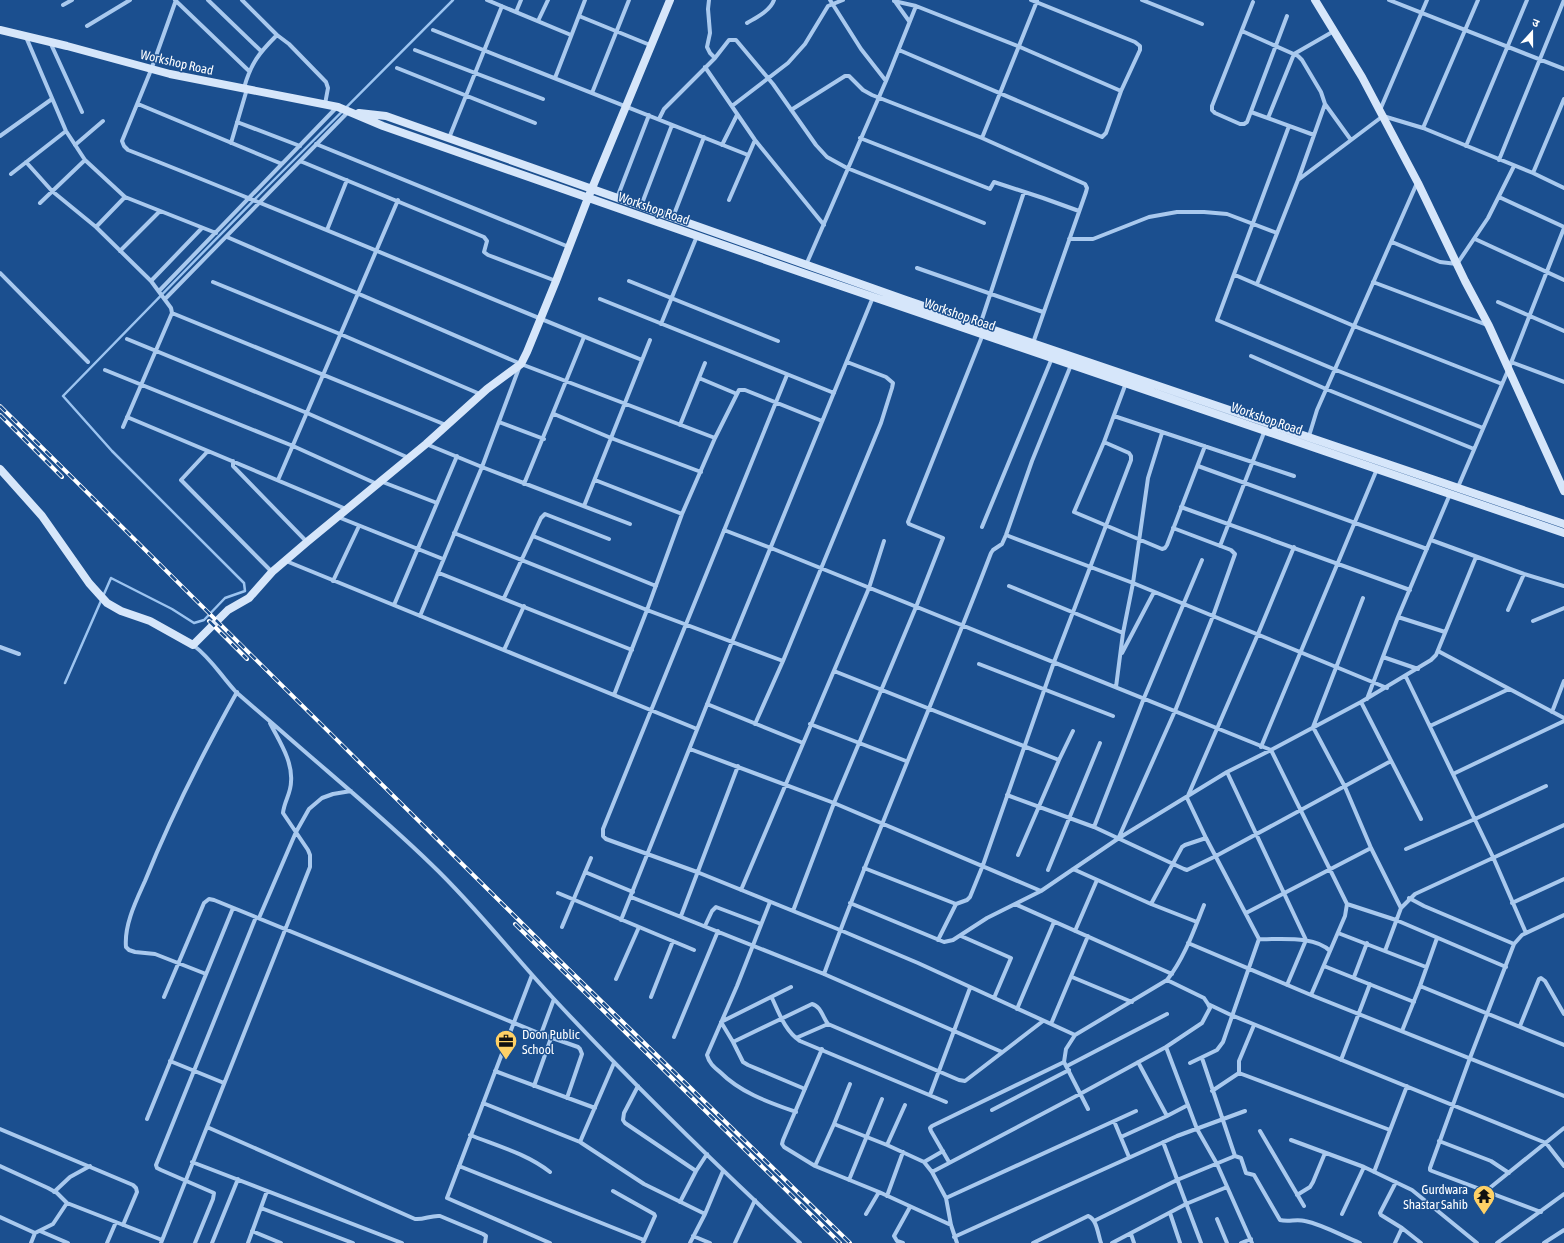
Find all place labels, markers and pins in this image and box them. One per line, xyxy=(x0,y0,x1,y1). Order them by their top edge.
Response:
place label: Doon Public School xyxy=(522,1027,580,1057)
office icon: Doon Public School xyxy=(493,1028,519,1061)
place label: Gurdwara Shastar Sahib xyxy=(1403,1182,1468,1212)
temple icon: Gurdwara Shastar Sahib xyxy=(1471,1183,1497,1216)

